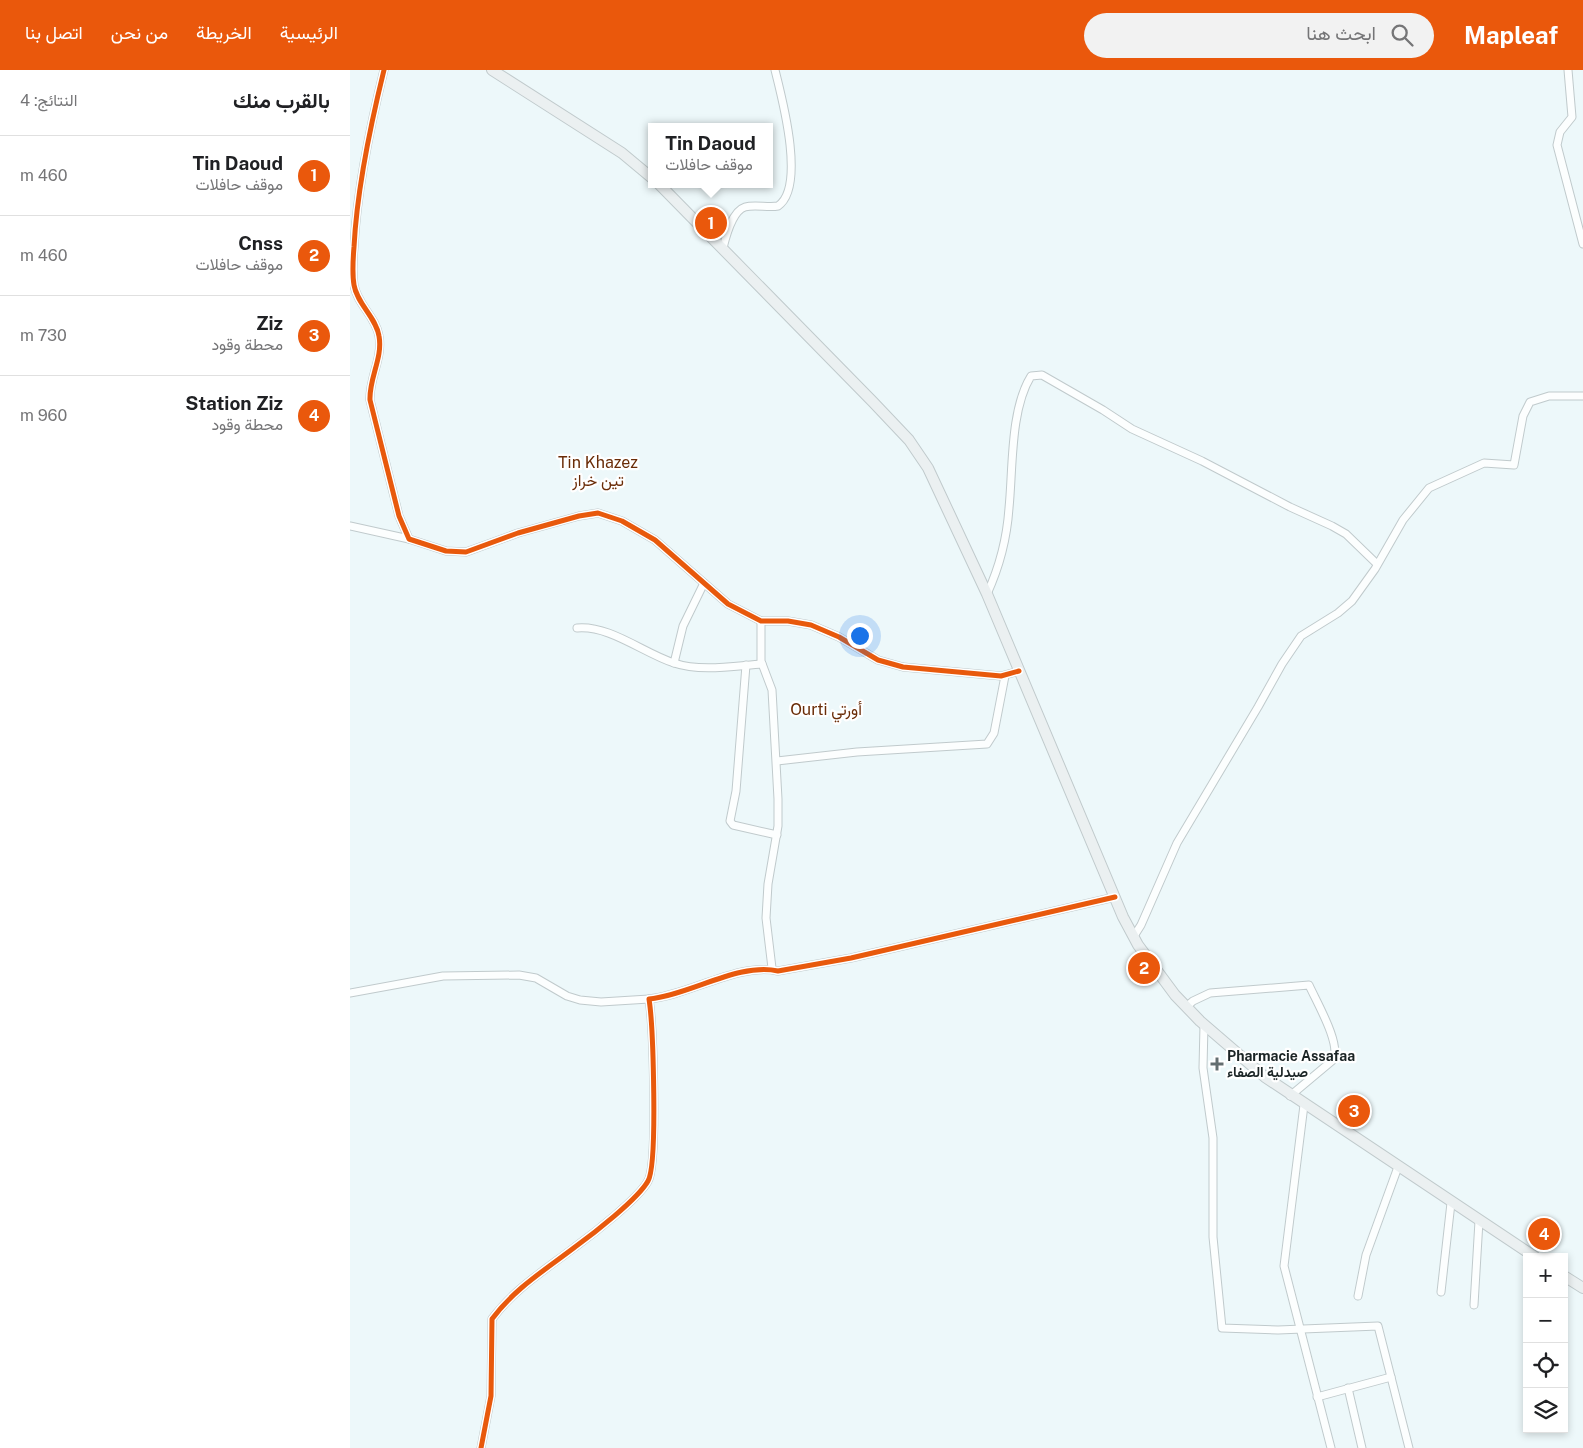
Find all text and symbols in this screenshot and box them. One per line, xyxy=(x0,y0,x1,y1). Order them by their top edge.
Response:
search box xyxy=(1084,13,1434,58)
icon: search xyxy=(1388,21,1416,49)
text: Mapleaf xyxy=(1464,21,1558,49)
text: اتصل بنا xyxy=(25,22,83,43)
text: من نحن xyxy=(111,22,168,43)
text: الخريطة xyxy=(196,22,252,43)
text: الرئيسية xyxy=(280,22,338,43)
text: ابحث هنا xyxy=(1306,22,1376,44)
text: بالقرب منك xyxy=(233,88,330,113)
text: النتائج: 4 xyxy=(20,91,77,110)
popup xyxy=(648,123,773,188)
text: Tin Daoud xyxy=(665,132,756,154)
text: Tin Daoud xyxy=(192,152,283,174)
text: موقف حافلات xyxy=(665,155,753,174)
text: 460 m xyxy=(20,166,67,185)
text: 1 xyxy=(311,166,317,185)
text: موقف حافلات xyxy=(195,175,283,194)
pin: 1 xyxy=(695,204,727,242)
text: Cnss xyxy=(238,232,283,254)
text: 460 m xyxy=(20,246,67,265)
text: 2 xyxy=(309,246,319,265)
text: موقف حافلات xyxy=(195,255,283,274)
text: Ziz xyxy=(256,312,283,334)
text: 730 m xyxy=(20,326,67,345)
text: 3 xyxy=(309,326,319,345)
text: محطة وقود xyxy=(211,335,283,354)
text: Station Ziz xyxy=(185,392,283,414)
text: 960 m xyxy=(20,406,67,425)
text: 4 xyxy=(309,406,319,425)
text: محطة وقود xyxy=(211,415,283,434)
district label: Tin Khazez تين خراز xyxy=(558,453,638,491)
your location xyxy=(847,623,873,649)
district label: Ourti أورتي xyxy=(790,700,862,723)
pin: 2 xyxy=(1128,949,1160,987)
place label: Pharmacie Assafaa صيدلية الصفاء xyxy=(1227,1048,1355,1081)
marker: Pharmacie Assafaa صيدلية الصفاء xyxy=(1211,1058,1223,1070)
pin: 3 xyxy=(1338,1092,1370,1130)
pin: 4 xyxy=(1528,1215,1560,1253)
map controls xyxy=(1523,1253,1568,1433)
button: + xyxy=(1523,1253,1568,1298)
button: − xyxy=(1523,1298,1568,1343)
button: locate xyxy=(1523,1343,1568,1388)
button: layers xyxy=(1523,1388,1568,1433)

